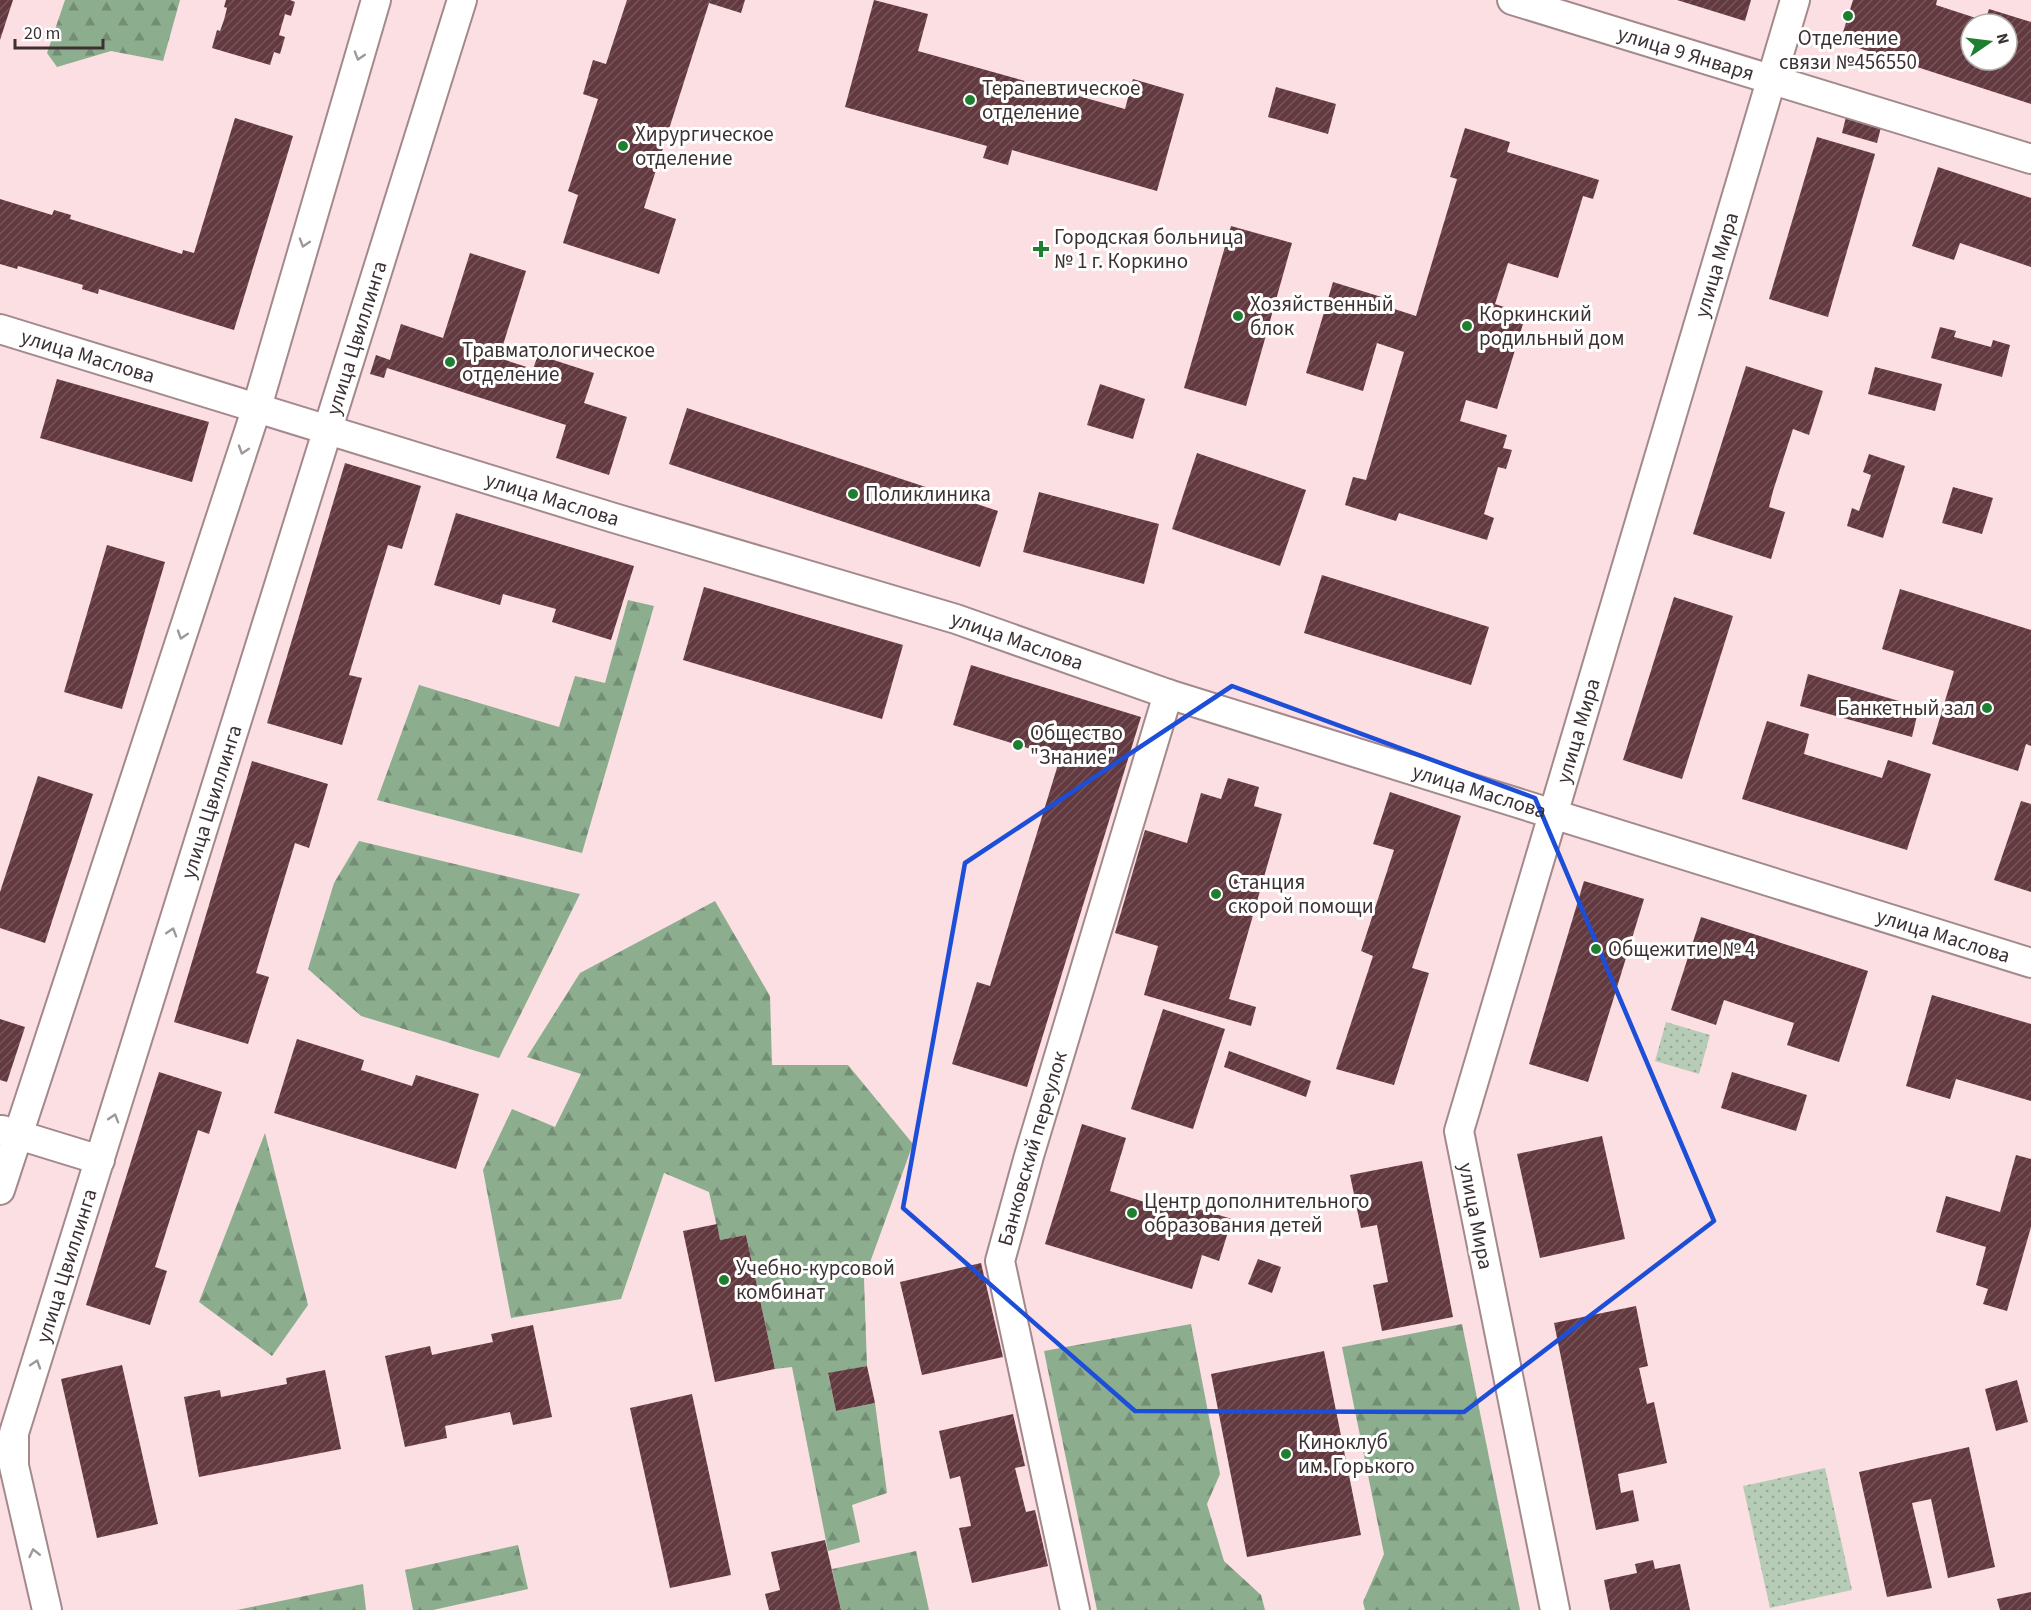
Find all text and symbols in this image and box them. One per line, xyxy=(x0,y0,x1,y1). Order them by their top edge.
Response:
marker: Отделение связи №456550 xyxy=(1841,9,1855,23)
scale bar xyxy=(15,12,104,50)
north arrow xyxy=(1959,12,2019,72)
street label: улица 9 Января xyxy=(1614,18,1758,88)
text: 20 m xyxy=(24,21,60,46)
place label: Отделение связи №456550 xyxy=(1779,23,1917,77)
text: N xyxy=(1991,31,2015,46)
one-way arrow xyxy=(354,50,366,61)
place label: Терапевтическое отделение xyxy=(982,73,1141,127)
marker: Терапевтическое отделение xyxy=(963,93,977,107)
place label: Хирургическое отделение xyxy=(635,119,774,173)
marker: Хирургическое отделение xyxy=(616,139,630,153)
street label: улица Мира xyxy=(1686,209,1746,321)
place label: Городская больница № 1 г. Коркино xyxy=(1054,222,1244,276)
one-way arrow xyxy=(299,237,311,248)
marker: Городская больница № 1 г. Коркино xyxy=(1032,240,1050,258)
street label: улица Цвиллинга xyxy=(318,257,395,419)
place label: Хозяйственный блок xyxy=(1250,289,1394,343)
place label: Коркинский родильный дом xyxy=(1479,299,1624,353)
marker: Хозяйственный блок xyxy=(1231,309,1245,323)
marker: Коркинский родильный дом xyxy=(1460,319,1474,333)
street label: улица Маслова xyxy=(17,321,159,391)
place label: Травматологическое отделение xyxy=(462,335,655,389)
marker: Травматологическое отделение xyxy=(443,355,457,369)
one-way arrow xyxy=(238,444,250,455)
street label: улица Маслова xyxy=(482,464,623,534)
place label: Поликлиника xyxy=(865,479,991,509)
marker: Поликлиника xyxy=(846,487,860,501)
street label: улица Маслова xyxy=(947,603,1088,678)
one-way arrow xyxy=(177,629,189,640)
street label: улица Мира xyxy=(1548,675,1608,787)
place label: Банкетный зал xyxy=(1837,693,1975,723)
marker: Банкетный зал xyxy=(1980,701,1994,715)
place label: Общество "Знание" xyxy=(1030,718,1123,772)
street label: улица Цвиллинга xyxy=(173,721,250,883)
marker: Общество "Знание" xyxy=(1011,738,1025,752)
street label: улица Маслова xyxy=(1409,756,1550,826)
place label: Станция скорой помощи xyxy=(1228,867,1374,921)
marker: Станция скорой помощи xyxy=(1209,887,1223,901)
street label: улица Маслова xyxy=(1873,901,2014,971)
one-way arrow xyxy=(165,927,177,938)
place label: Общежитие № 4 xyxy=(1608,934,1756,964)
marker: Общежитие № 4 xyxy=(1589,942,1603,956)
street label: Банковский переулок xyxy=(990,1047,1075,1249)
one-way arrow xyxy=(107,1113,119,1124)
street label: улица Мира xyxy=(1451,1160,1501,1272)
street label: улица Цвиллинга xyxy=(28,1185,104,1347)
place label: Центр дополнительного образования детей xyxy=(1144,1186,1369,1240)
marker: Центр дополнительного образования детей xyxy=(1125,1206,1139,1220)
place label: Учебно-курсовой комбинат xyxy=(736,1253,895,1307)
marker: Учебно-курсовой комбинат xyxy=(717,1273,731,1287)
one-way arrow xyxy=(29,1359,41,1370)
place label: Киноклуб им. Горького xyxy=(1298,1427,1415,1481)
marker: Киноклуб им. Горького xyxy=(1279,1447,1293,1461)
one-way arrow xyxy=(29,1548,42,1558)

